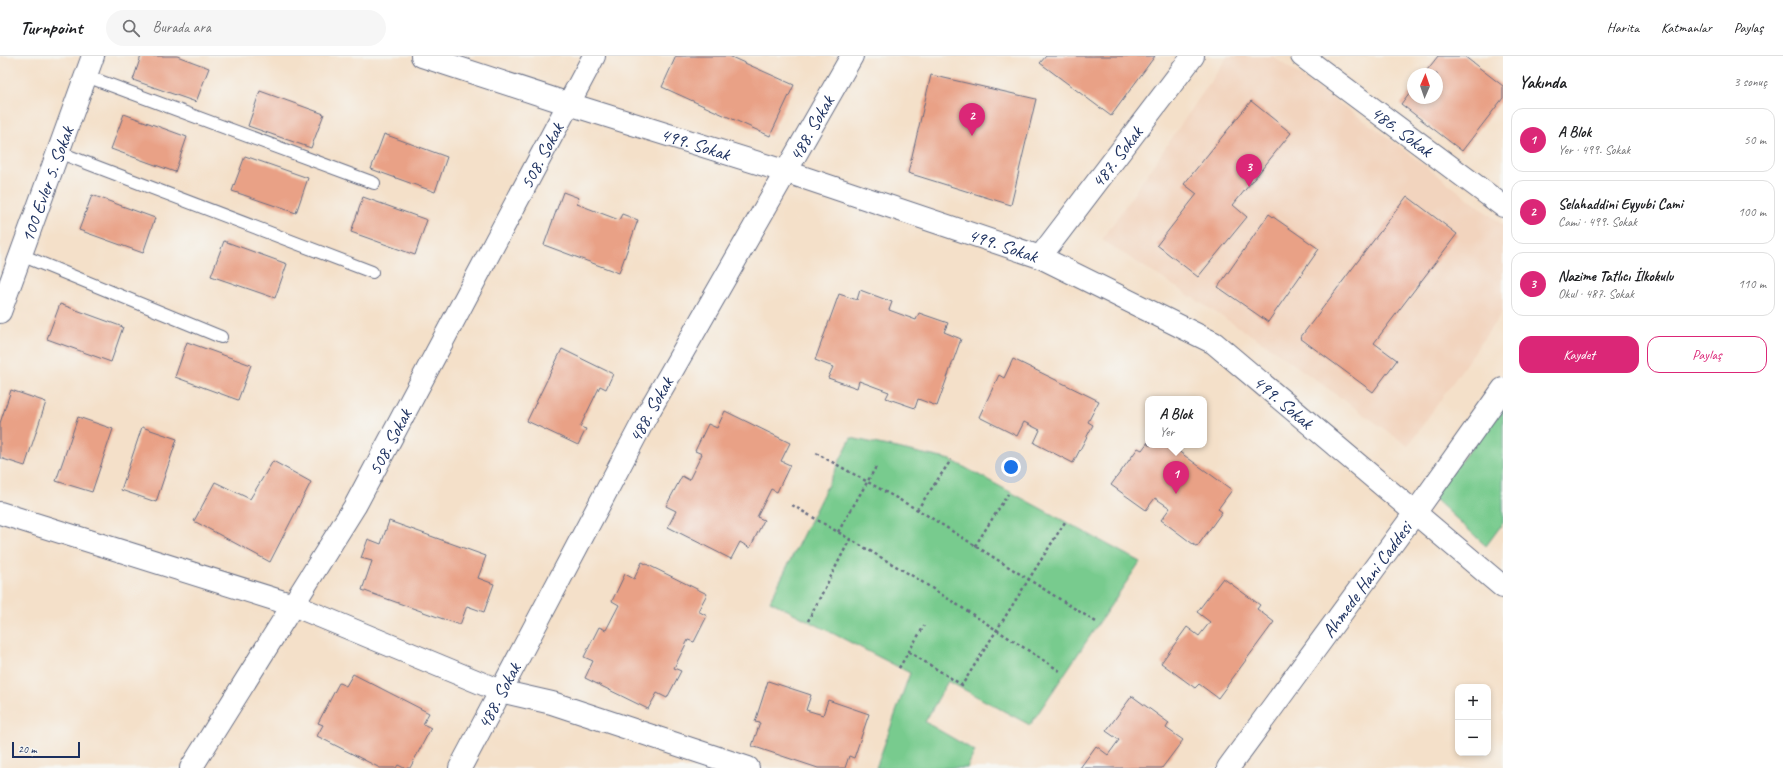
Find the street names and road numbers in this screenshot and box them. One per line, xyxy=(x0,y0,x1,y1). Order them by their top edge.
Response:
street label: 488. Sokak xyxy=(784,91,840,165)
street label: 486. Sokak xyxy=(1366,101,1438,163)
street label: 508. Sokak xyxy=(515,118,570,193)
street label: 487. Sokak xyxy=(1086,121,1149,193)
street label: 100 Evler 5. Sokak xyxy=(15,122,80,246)
street label: 499. Sokak xyxy=(657,122,734,167)
street label: 499. Sokak xyxy=(965,223,1041,269)
street label: 499. Sokak xyxy=(1248,370,1319,435)
street label: 488. Sokak xyxy=(623,372,680,447)
street label: 508. Sokak xyxy=(363,404,418,479)
street label: Ahmede Hani Caddesi xyxy=(1317,515,1419,642)
street label: 488. Sokak xyxy=(472,658,527,733)

